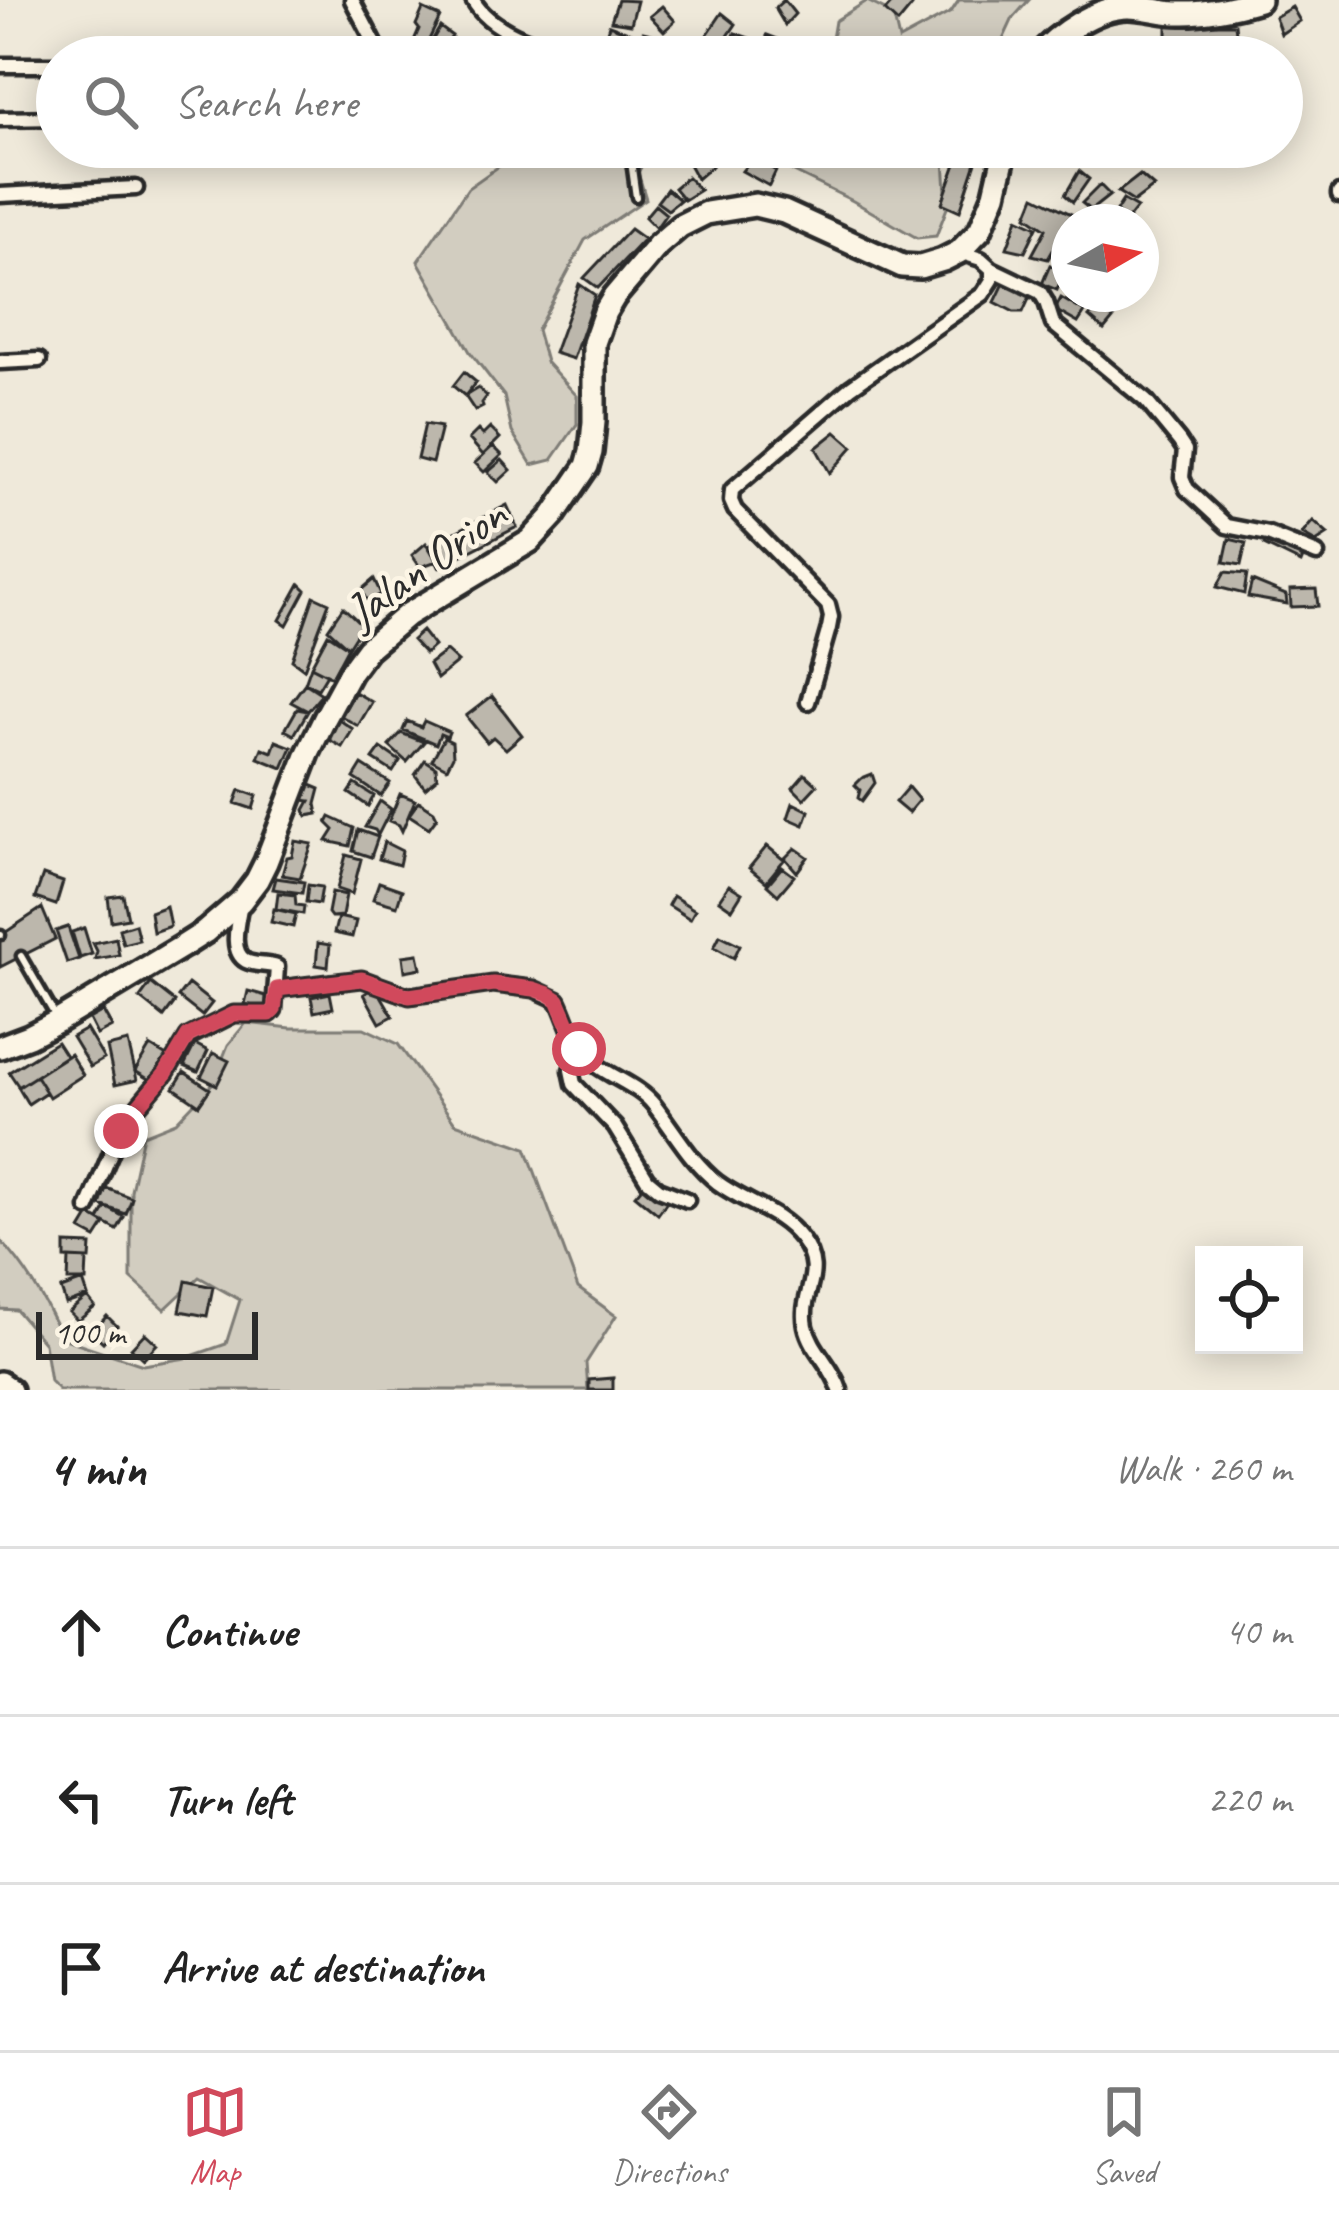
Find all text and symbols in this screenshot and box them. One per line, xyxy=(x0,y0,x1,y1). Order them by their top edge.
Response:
search box xyxy=(36,36,1303,168)
icon: search xyxy=(78,69,144,135)
text: Search here xyxy=(174,74,357,131)
north arrow xyxy=(1051,204,1159,312)
street label: Jalan Orion xyxy=(332,484,519,642)
route start xyxy=(552,1022,606,1076)
route end xyxy=(94,1104,148,1158)
map controls xyxy=(1195,1246,1303,1354)
button: locate xyxy=(1195,1246,1303,1354)
scale bar xyxy=(36,1306,258,1359)
text: 100 m xyxy=(54,1312,125,1354)
text: 4 min xyxy=(48,1436,146,1500)
text: Walk · 260 m xyxy=(1115,1444,1291,1493)
icon: ahead xyxy=(48,1599,114,1665)
text: Continue xyxy=(162,1603,296,1660)
text: 40 m xyxy=(1225,1607,1291,1656)
icon: left xyxy=(48,1767,114,1833)
text: Turn left xyxy=(162,1771,292,1828)
text: 220 m xyxy=(1207,1775,1291,1824)
icon: arrive xyxy=(48,1935,114,2001)
text: Arrive at destination xyxy=(162,1939,484,1996)
tab: Map xyxy=(182,2079,248,2193)
tab: Directions xyxy=(612,2079,727,2193)
tab: Saved xyxy=(1091,2079,1157,2193)

